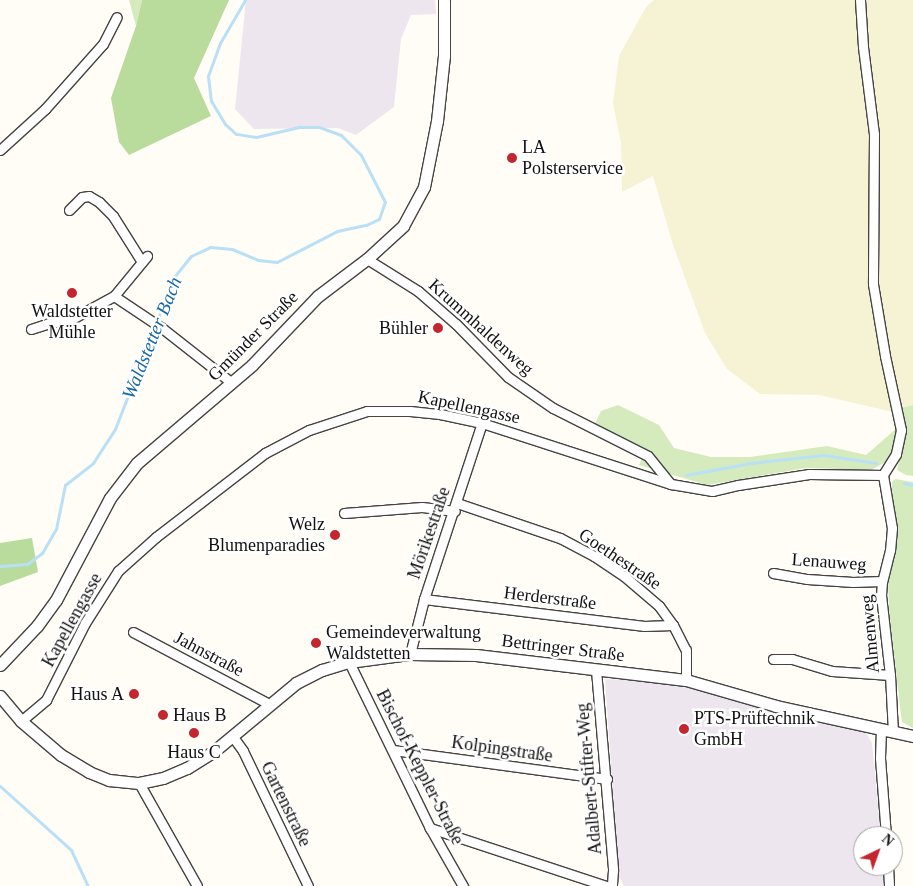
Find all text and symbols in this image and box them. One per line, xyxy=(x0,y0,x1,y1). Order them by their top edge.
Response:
place label: LA Polsterservice xyxy=(522,137,623,180)
marker: LA Polsterservice xyxy=(506,152,518,164)
water label: Waldstetter Bach xyxy=(117,274,187,402)
street label: Krummhaldenweg xyxy=(424,274,538,380)
street label: Gmünder Straße xyxy=(203,286,303,386)
marker: Waldstetter Mühle xyxy=(66,287,78,299)
place label: Waldstetter Mühle xyxy=(31,301,113,344)
place label: Bühler xyxy=(379,317,428,339)
marker: Bühler xyxy=(432,322,444,334)
street label: Kapellengasse xyxy=(416,386,522,428)
street label: Mörikestraße xyxy=(403,484,455,582)
place label: Welz Blumenparadies xyxy=(208,514,325,556)
street label: Goethestraße xyxy=(575,523,665,595)
marker: Welz Blumenparadies xyxy=(329,529,341,541)
street label: Lenauweg xyxy=(791,549,867,575)
street label: Kapellengasse xyxy=(37,569,107,671)
street label: Herderstraße xyxy=(503,582,597,614)
street label: Almenweg xyxy=(856,594,884,674)
place label: Gemeindeverwaltung Waldstetten xyxy=(326,622,481,664)
street label: Jahnstraße xyxy=(170,627,248,681)
street label: Bettringer Straße xyxy=(500,630,626,666)
marker: Gemeindeverwaltung Waldstetten xyxy=(310,637,322,649)
place label: Haus A xyxy=(70,683,124,705)
street label: Bischof-Keppler-Straße xyxy=(371,686,469,848)
marker: Haus A xyxy=(128,688,140,700)
street label: Adalbert-Stifter-Weg xyxy=(572,702,606,856)
place label: Haus B xyxy=(173,704,226,726)
place label: PTS-Prüftechnik GmbH xyxy=(694,708,815,751)
marker: Haus B xyxy=(157,709,169,721)
marker: PTS-Prüftechnik GmbH xyxy=(678,723,690,735)
marker: Haus C xyxy=(188,727,200,739)
street label: Kolpingstraße xyxy=(450,731,554,767)
place label: Haus C xyxy=(167,741,221,763)
street label: Gartenstraße xyxy=(256,758,316,850)
north arrow xyxy=(853,826,903,876)
text: N xyxy=(879,831,896,849)

